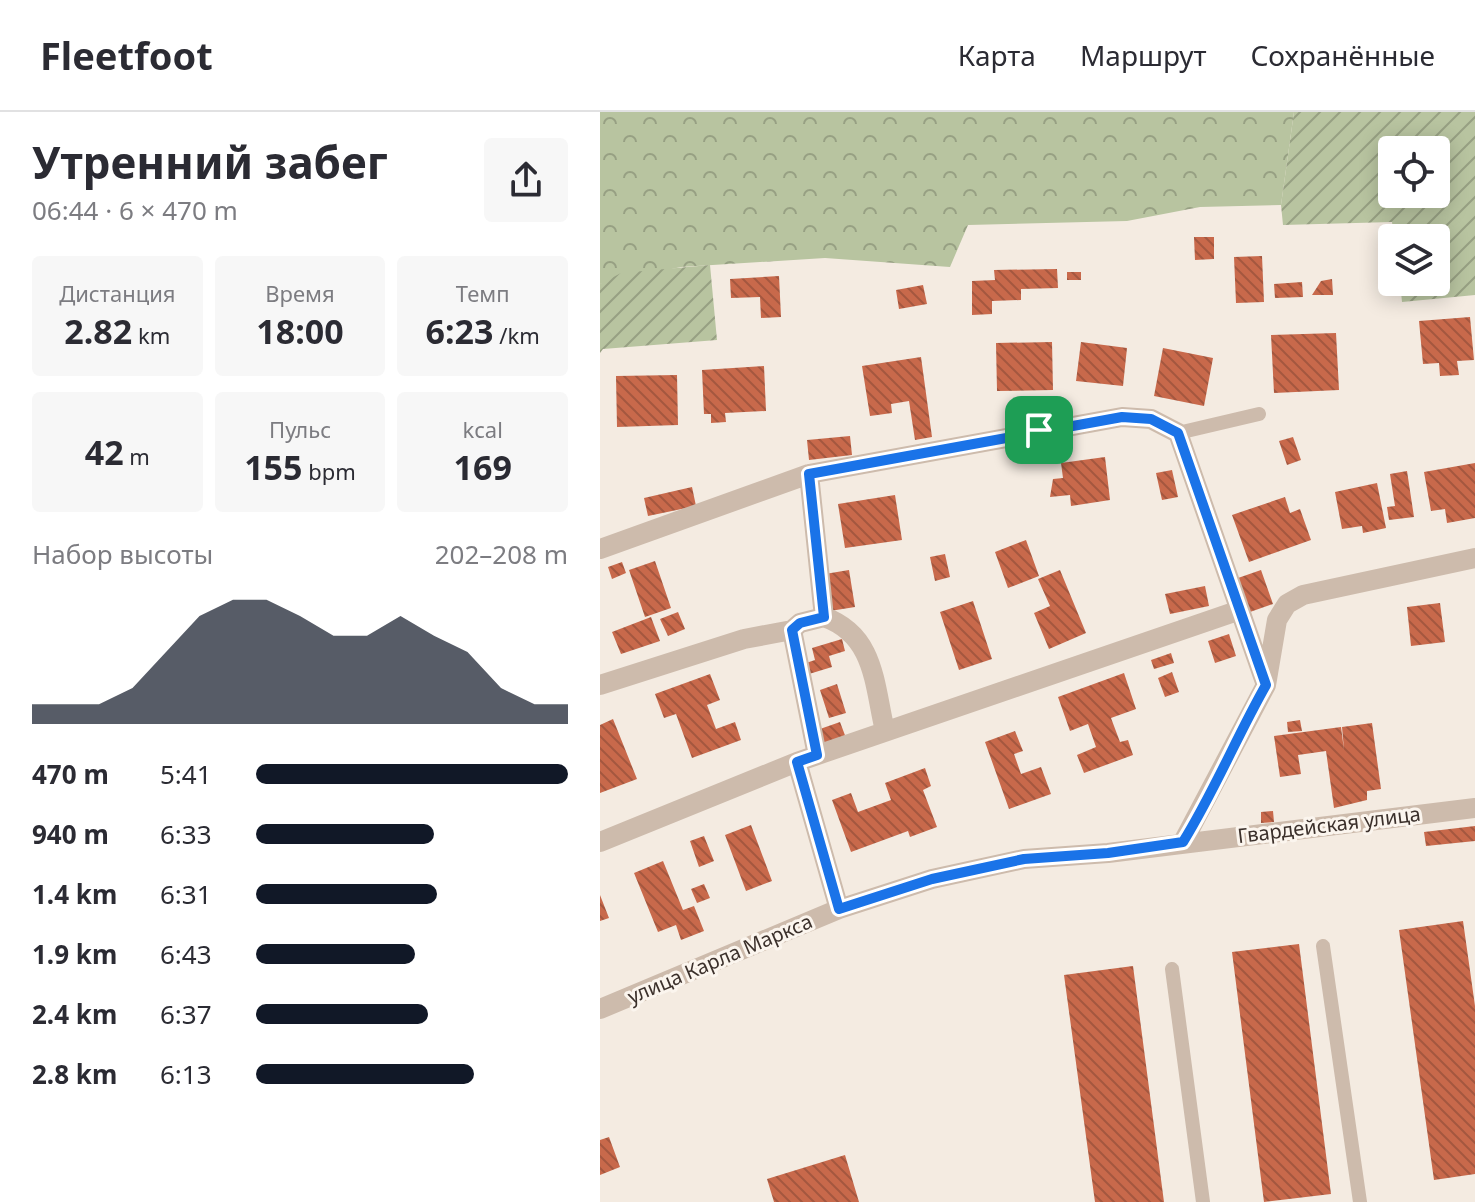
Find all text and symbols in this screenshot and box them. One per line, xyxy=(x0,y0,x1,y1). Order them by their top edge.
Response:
text: Fleetfoot xyxy=(40,29,213,81)
text: Карта xyxy=(958,36,1036,74)
text: Маршрут xyxy=(1080,36,1206,74)
text: Сохранённые xyxy=(1250,36,1435,74)
text: Утренний забег xyxy=(32,132,388,192)
map controls xyxy=(1378,136,1450,296)
button: locate xyxy=(1378,136,1450,208)
button: share xyxy=(484,138,568,222)
text: 06:44 · 6 × 470 m xyxy=(32,192,238,228)
button: layers xyxy=(1378,224,1450,296)
text: Дистанция xyxy=(59,278,176,308)
text: Время xyxy=(265,278,335,308)
text: Темп xyxy=(456,278,510,308)
text: 2.82 xyxy=(64,308,132,354)
text: 18:00 xyxy=(256,308,344,354)
text: 6:23 xyxy=(426,308,494,354)
text: km xyxy=(132,320,170,350)
text: /km xyxy=(494,320,540,350)
pin xyxy=(1005,396,1073,464)
icon: arrive xyxy=(1017,408,1061,452)
text: Пульс xyxy=(269,414,331,444)
text: kcal xyxy=(463,414,503,444)
text: 42 xyxy=(85,429,124,475)
text: m xyxy=(124,441,150,471)
text: 155 xyxy=(244,444,302,490)
text: 169 xyxy=(453,444,512,490)
text: bpm xyxy=(302,456,356,486)
text: Набор высоты xyxy=(32,536,213,572)
text: 202–208 m xyxy=(435,536,568,572)
text: 470 m xyxy=(32,756,109,792)
text: 5:41 xyxy=(160,756,212,792)
street label: Гвардейская улица xyxy=(1236,800,1422,849)
text: 940 m xyxy=(32,816,109,852)
text: 6:33 xyxy=(160,816,212,852)
text: 1.4 km xyxy=(32,876,117,912)
text: 6:31 xyxy=(160,876,212,912)
street label: улица Карла Маркса xyxy=(623,907,816,1010)
text: 1.9 km xyxy=(32,936,117,972)
text: 6:43 xyxy=(160,936,212,972)
text: 2.4 km xyxy=(32,996,117,1032)
text: 6:37 xyxy=(160,996,212,1032)
text: 2.8 km xyxy=(32,1056,117,1092)
text: 6:13 xyxy=(160,1056,212,1092)

